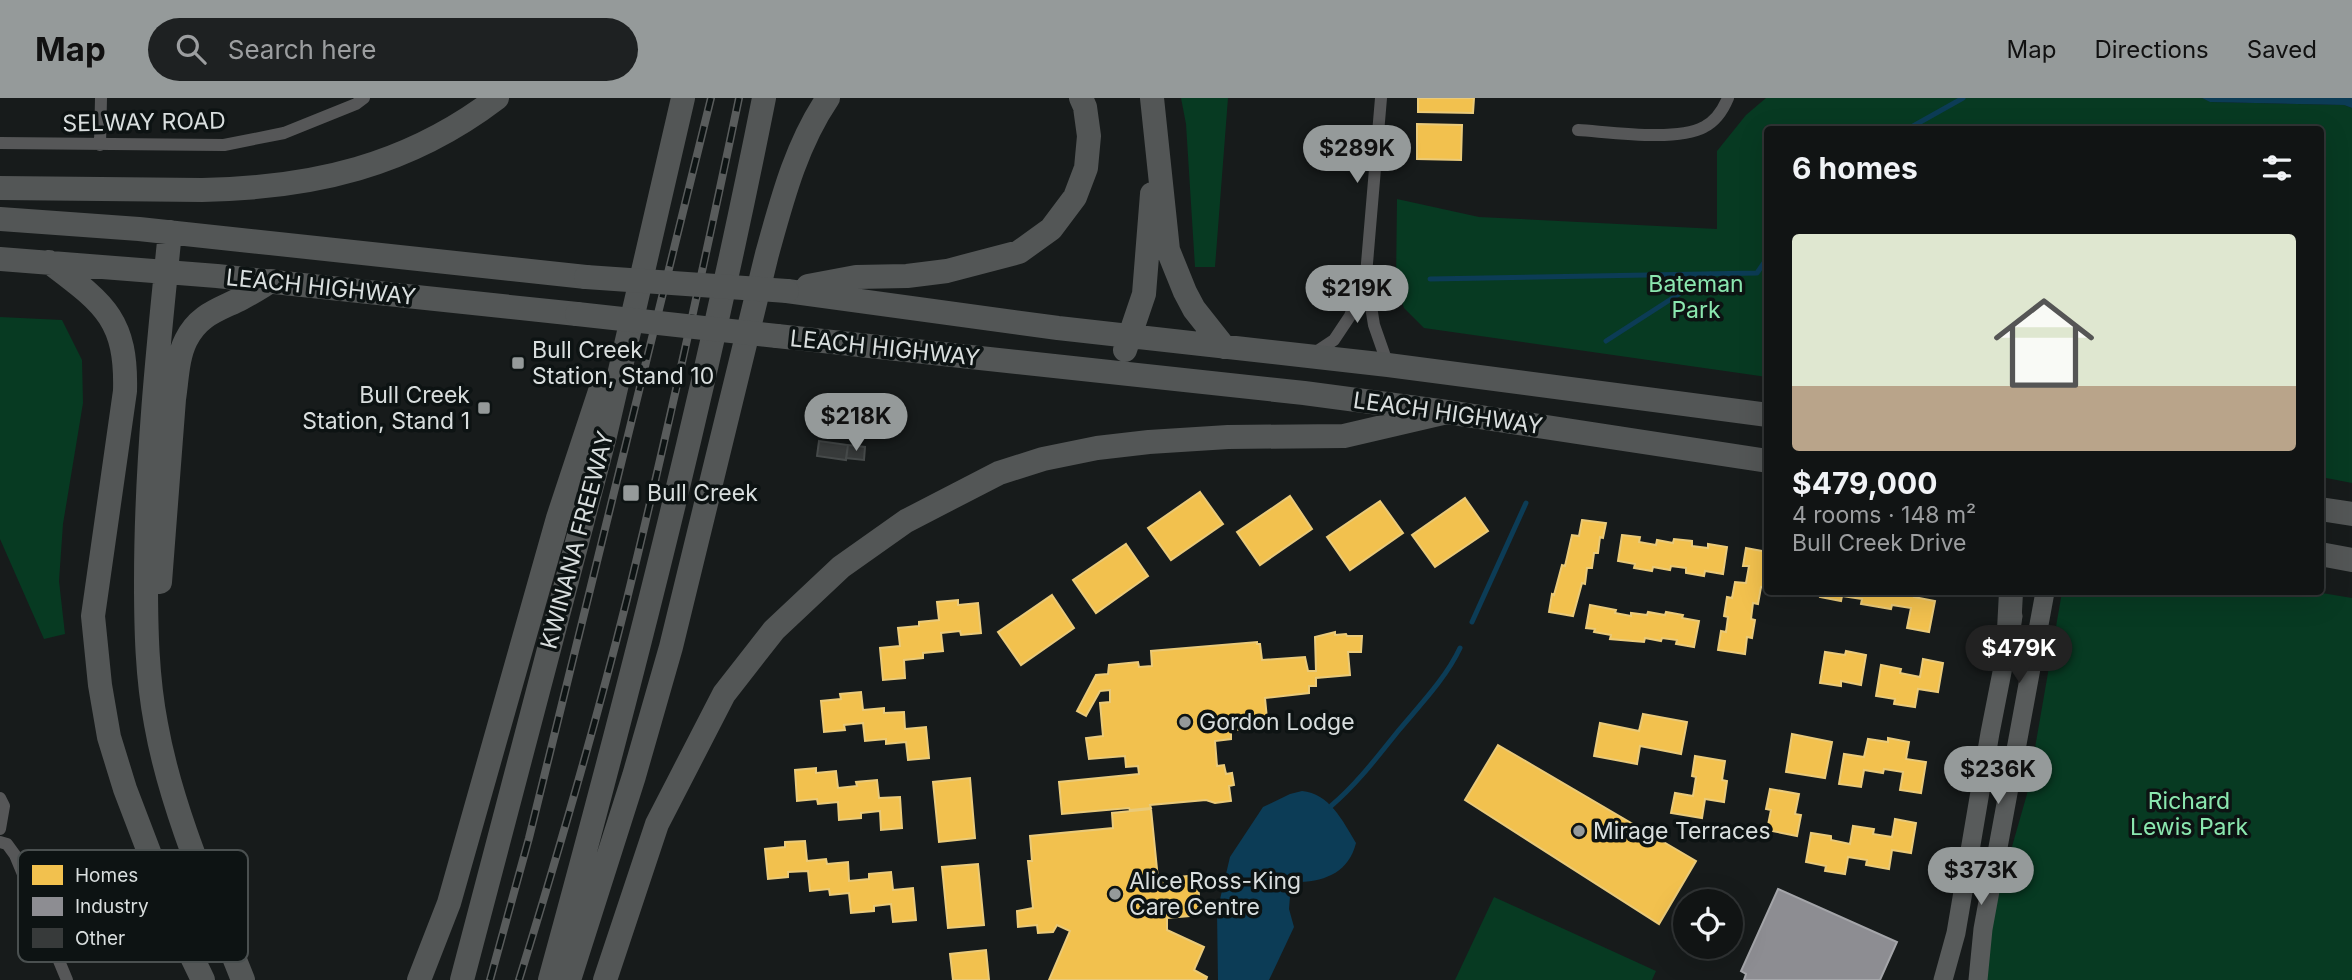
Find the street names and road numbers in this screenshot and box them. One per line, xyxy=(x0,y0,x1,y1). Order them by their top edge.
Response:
street label: SELWAY ROAD xyxy=(62,107,226,137)
street label: LEACH HIGHWAY xyxy=(225,263,418,311)
street label: LEACH HIGHWAY xyxy=(789,324,982,372)
street label: LEACH HIGHWAY xyxy=(1352,386,1545,440)
street label: KWINANA FREEWAY xyxy=(534,428,620,652)

